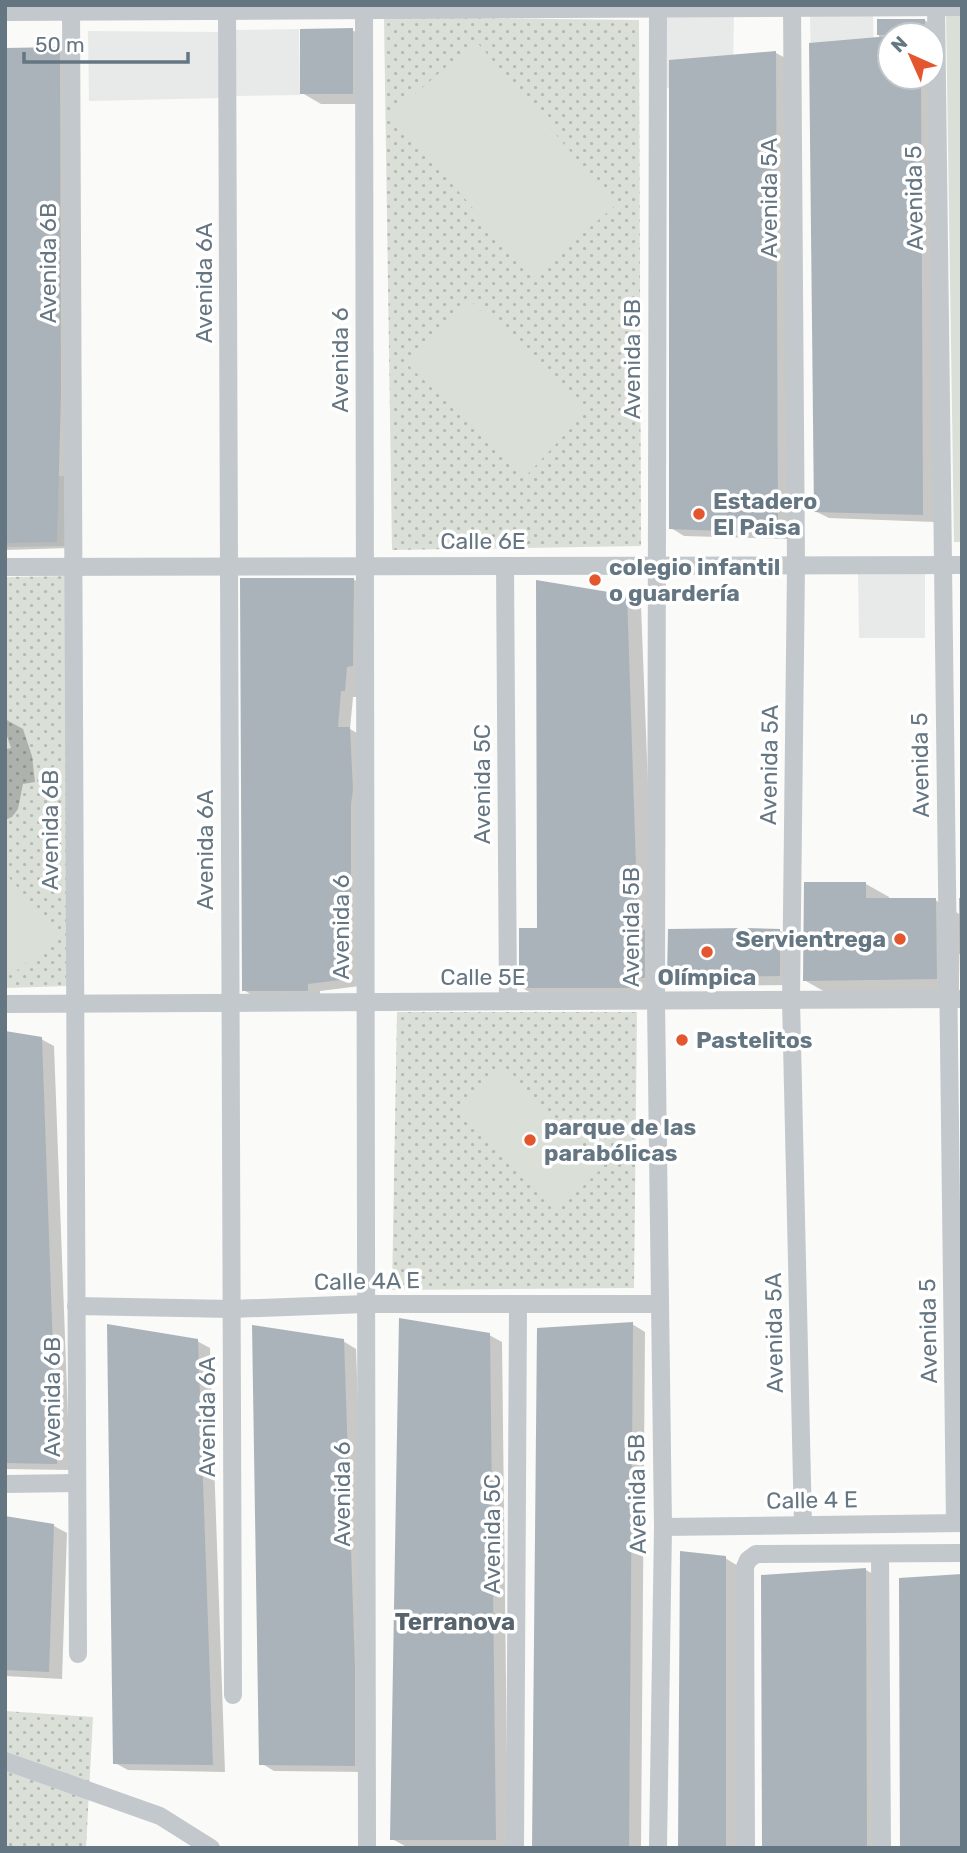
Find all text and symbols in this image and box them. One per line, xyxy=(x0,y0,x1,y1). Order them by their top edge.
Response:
scale bar xyxy=(24,21,189,65)
north arrow xyxy=(876,21,946,91)
text: N xyxy=(886,31,912,57)
text: 50 m xyxy=(35,32,85,57)
street label: Avenida 5A xyxy=(755,138,783,258)
street label: Avenida 5 xyxy=(899,145,929,251)
street label: Avenida 6B xyxy=(34,203,62,323)
street label: Avenida 6A xyxy=(190,223,218,343)
street label: Avenida 5B xyxy=(618,299,646,419)
street label: Avenida 6 xyxy=(326,307,354,413)
place label: Estadero El Paisa xyxy=(713,487,817,541)
marker: Estadero El Paisa xyxy=(691,506,707,522)
street label: Calle 6E xyxy=(440,527,526,555)
place label: colegio infantil o guardería xyxy=(609,553,780,607)
marker: colegio infantil o guardería xyxy=(587,572,603,588)
street label: Avenida 5A xyxy=(754,705,784,825)
street label: Avenida 5 xyxy=(905,712,935,818)
street label: Avenida 5C xyxy=(468,724,496,844)
street label: Avenida 6B xyxy=(36,770,64,890)
street label: Avenida 6A xyxy=(191,790,219,910)
street label: Avenida 5B xyxy=(617,867,645,987)
street label: Avenida 6 xyxy=(327,874,355,980)
place label: Servientrega xyxy=(735,925,886,953)
marker: Servientrega xyxy=(892,931,908,947)
marker: Olímpica xyxy=(699,944,715,960)
street label: Calle 5E xyxy=(440,963,526,991)
place label: Olímpica xyxy=(658,963,756,991)
place label: Pastelitos xyxy=(696,1026,813,1054)
marker: Pastelitos xyxy=(674,1032,690,1048)
place label: parque de las parabólicas xyxy=(544,1113,696,1167)
marker: parque de las parabólicas xyxy=(522,1132,538,1148)
street label: Calle 4A E xyxy=(314,1266,420,1296)
street label: Avenida 5A xyxy=(759,1273,789,1393)
street label: Avenida 5 xyxy=(913,1278,943,1384)
street label: Avenida 6B xyxy=(38,1337,66,1457)
street label: Avenida 6A xyxy=(193,1357,221,1477)
street label: Avenida 5B xyxy=(622,1434,652,1554)
street label: Avenida 6 xyxy=(328,1441,356,1547)
street label: Avenida 5C xyxy=(478,1474,506,1594)
street label: Calle 4 E xyxy=(766,1485,858,1515)
district label: Terranova xyxy=(395,1608,515,1636)

